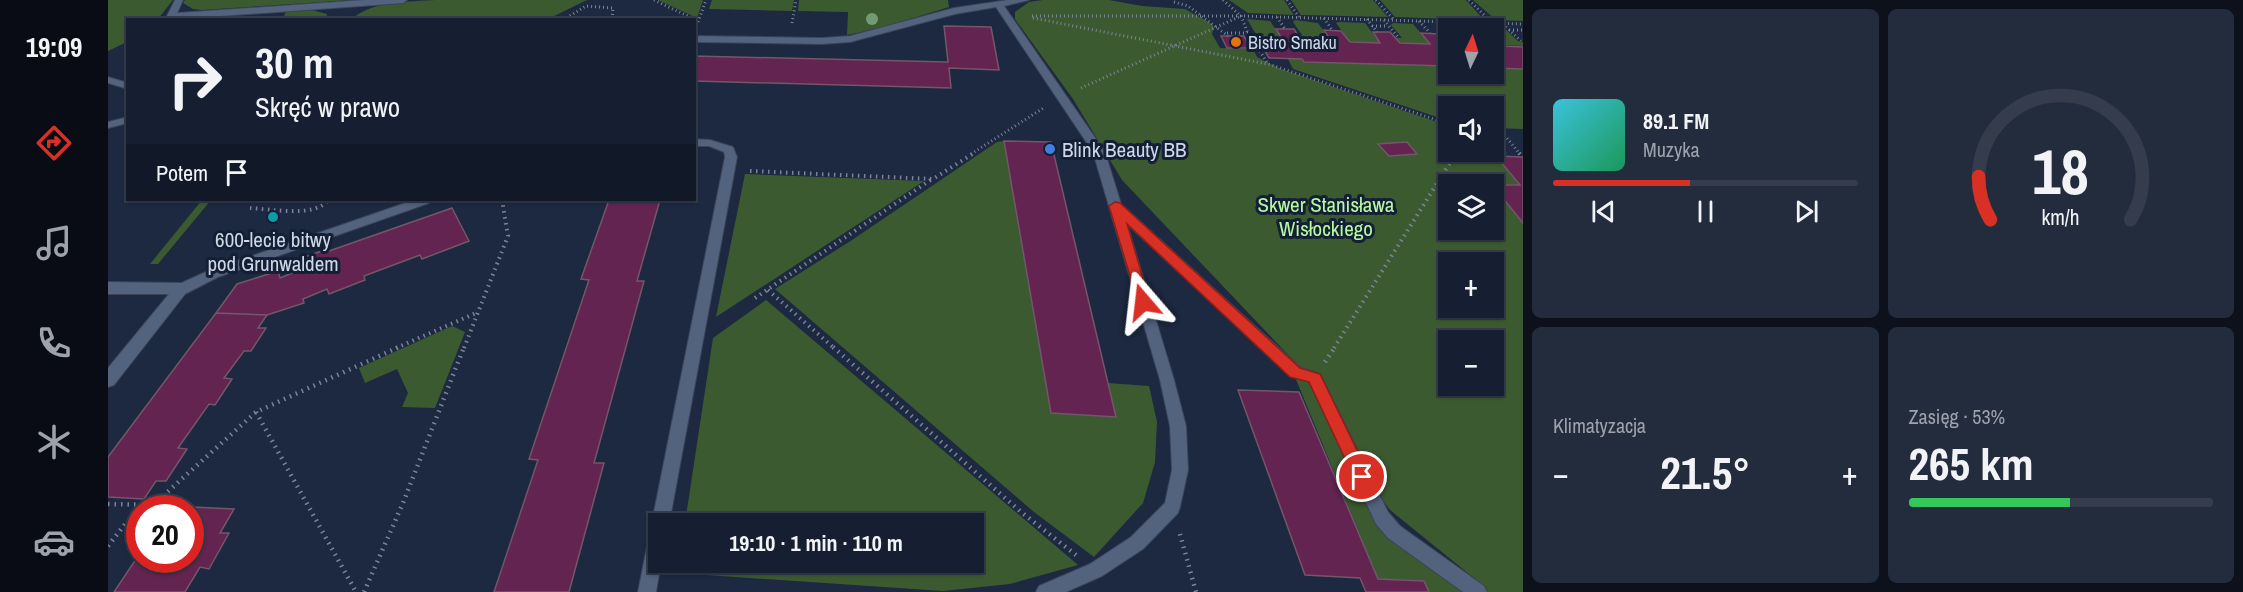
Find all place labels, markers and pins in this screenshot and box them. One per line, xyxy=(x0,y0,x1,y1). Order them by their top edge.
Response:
place label: Bistro Smaku xyxy=(1248,30,1337,55)
marker: Bistro Smaku xyxy=(1229,35,1243,49)
place label: Blink Beauty BB xyxy=(1062,135,1186,164)
marker: Blink Beauty BB xyxy=(1043,142,1057,156)
marker: 600-lecie bitwy pod Grunwaldem xyxy=(266,210,280,224)
place label: 600-lecie bitwy pod Grunwaldem xyxy=(207,225,339,278)
pin xyxy=(1336,451,1387,502)

